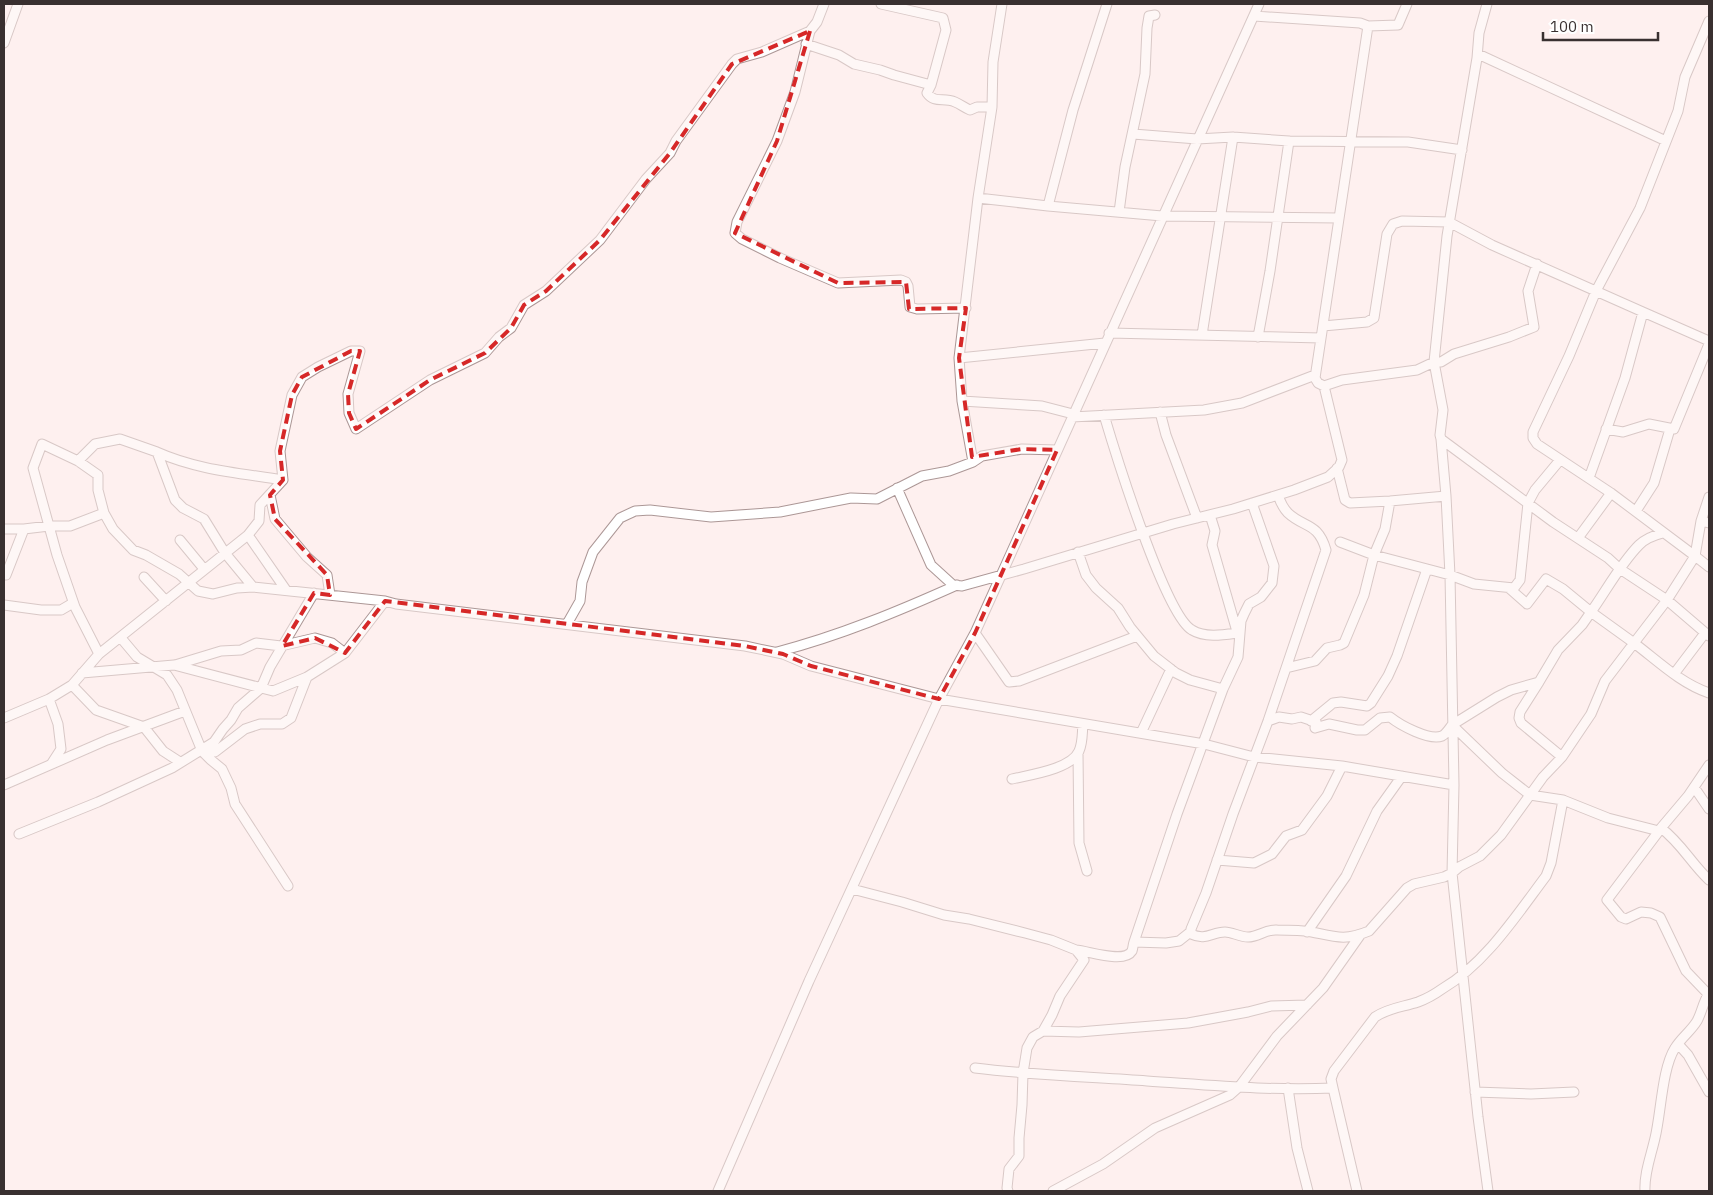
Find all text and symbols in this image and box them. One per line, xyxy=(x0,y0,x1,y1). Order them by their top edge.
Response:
scale bar xyxy=(1543,10,1658,42)
text: 100 m xyxy=(1550,17,1594,36)

